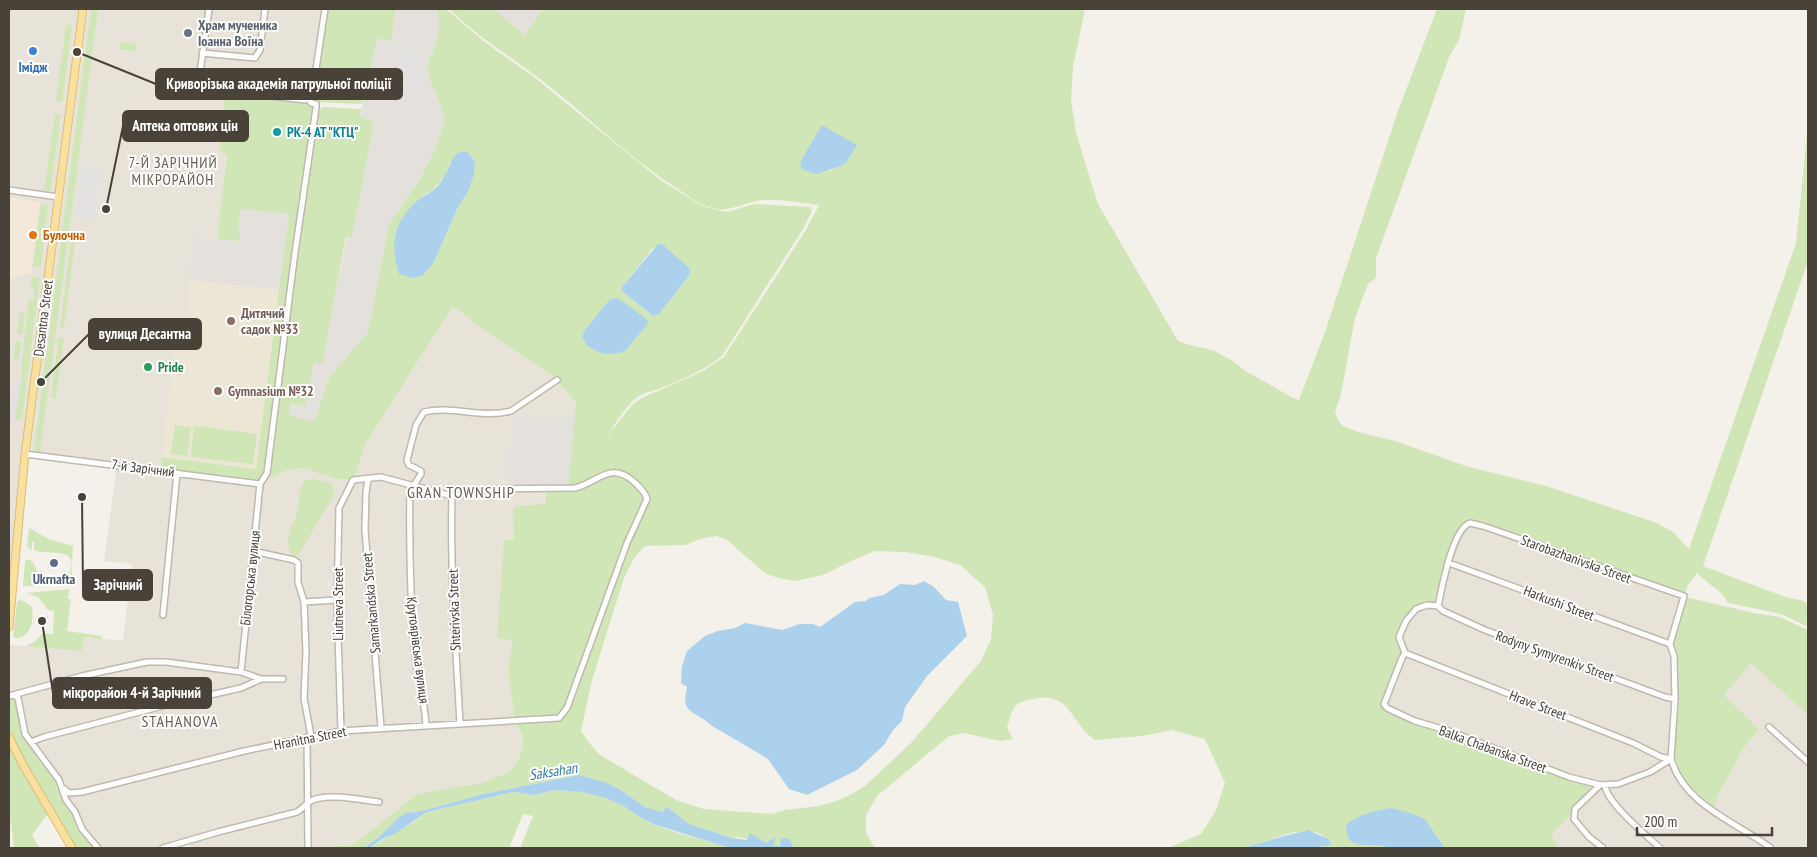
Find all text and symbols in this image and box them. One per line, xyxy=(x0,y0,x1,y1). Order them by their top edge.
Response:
place label: Храм мученика Іоанна Воїна xyxy=(198,16,278,50)
marker: Храм мученика Іоанна Воїна xyxy=(182,27,194,39)
marker: Імідж xyxy=(27,45,39,57)
place label: Імідж xyxy=(18,58,48,76)
callout: Криворізька академія патрульної поліції xyxy=(156,69,402,99)
text: Криворізька академія патрульної поліції xyxy=(166,74,392,93)
callout: Аптека оптових цін xyxy=(123,111,248,141)
text: Аптека оптових цін xyxy=(131,116,238,135)
place label: РК-4 АТ "КТЦ" xyxy=(287,123,359,141)
marker: РК-4 АТ "КТЦ" xyxy=(271,126,283,138)
district label: 7-Й ЗАРІЧНИЙ МІКРОРАЙОН xyxy=(128,153,218,189)
place label: Булочна xyxy=(43,226,85,244)
marker: Булочна xyxy=(27,229,39,241)
street label: Desantna Street xyxy=(29,278,57,357)
place label: Дитячий садок №33 xyxy=(241,304,299,338)
marker: Дитячий садок №33 xyxy=(225,315,237,327)
callout: вулиця Десантна xyxy=(89,319,201,349)
text: вулиця Десантна xyxy=(99,324,191,343)
place label: Pride xyxy=(158,358,184,376)
marker: Pride xyxy=(142,361,154,373)
place label: Gymnasium №32 xyxy=(228,382,314,400)
marker: Gymnasium №32 xyxy=(212,385,224,397)
street label: 7-й Зарічний xyxy=(110,455,176,481)
district label: GRAN TOWNSHIP xyxy=(407,482,515,502)
street label: Білогорська вулиця xyxy=(236,530,264,626)
street label: Starobazhanivska Street xyxy=(1518,531,1634,587)
street label: Samarkandska Street xyxy=(358,552,384,654)
marker: Ukrnafta xyxy=(48,557,60,569)
street label: Liutneva Street xyxy=(329,567,347,641)
street label: Shterivska Street xyxy=(444,569,464,651)
place label: Ukrnafta xyxy=(33,570,76,588)
callout: Зарічний xyxy=(83,570,152,600)
text: Зарічний xyxy=(93,575,143,594)
street label: Harkushi Street xyxy=(1521,581,1597,625)
street label: Крутоярівська вулиця xyxy=(403,596,433,704)
street label: Rodyny Symyrenkiv Street xyxy=(1493,626,1617,686)
callout: мікрорайон 4-й Зарічний xyxy=(53,678,211,708)
text: мікрорайон 4-й Зарічний xyxy=(63,683,201,702)
street label: Hrave Street xyxy=(1507,686,1569,724)
district label: STAHANOVA xyxy=(141,711,219,731)
street label: Balka Chabanska Street xyxy=(1437,721,1549,777)
street label: Hranitna Street xyxy=(272,722,348,754)
water label: Saksahan xyxy=(528,758,580,784)
scale bar xyxy=(1637,804,1772,836)
text: 200 m xyxy=(1644,812,1677,831)

